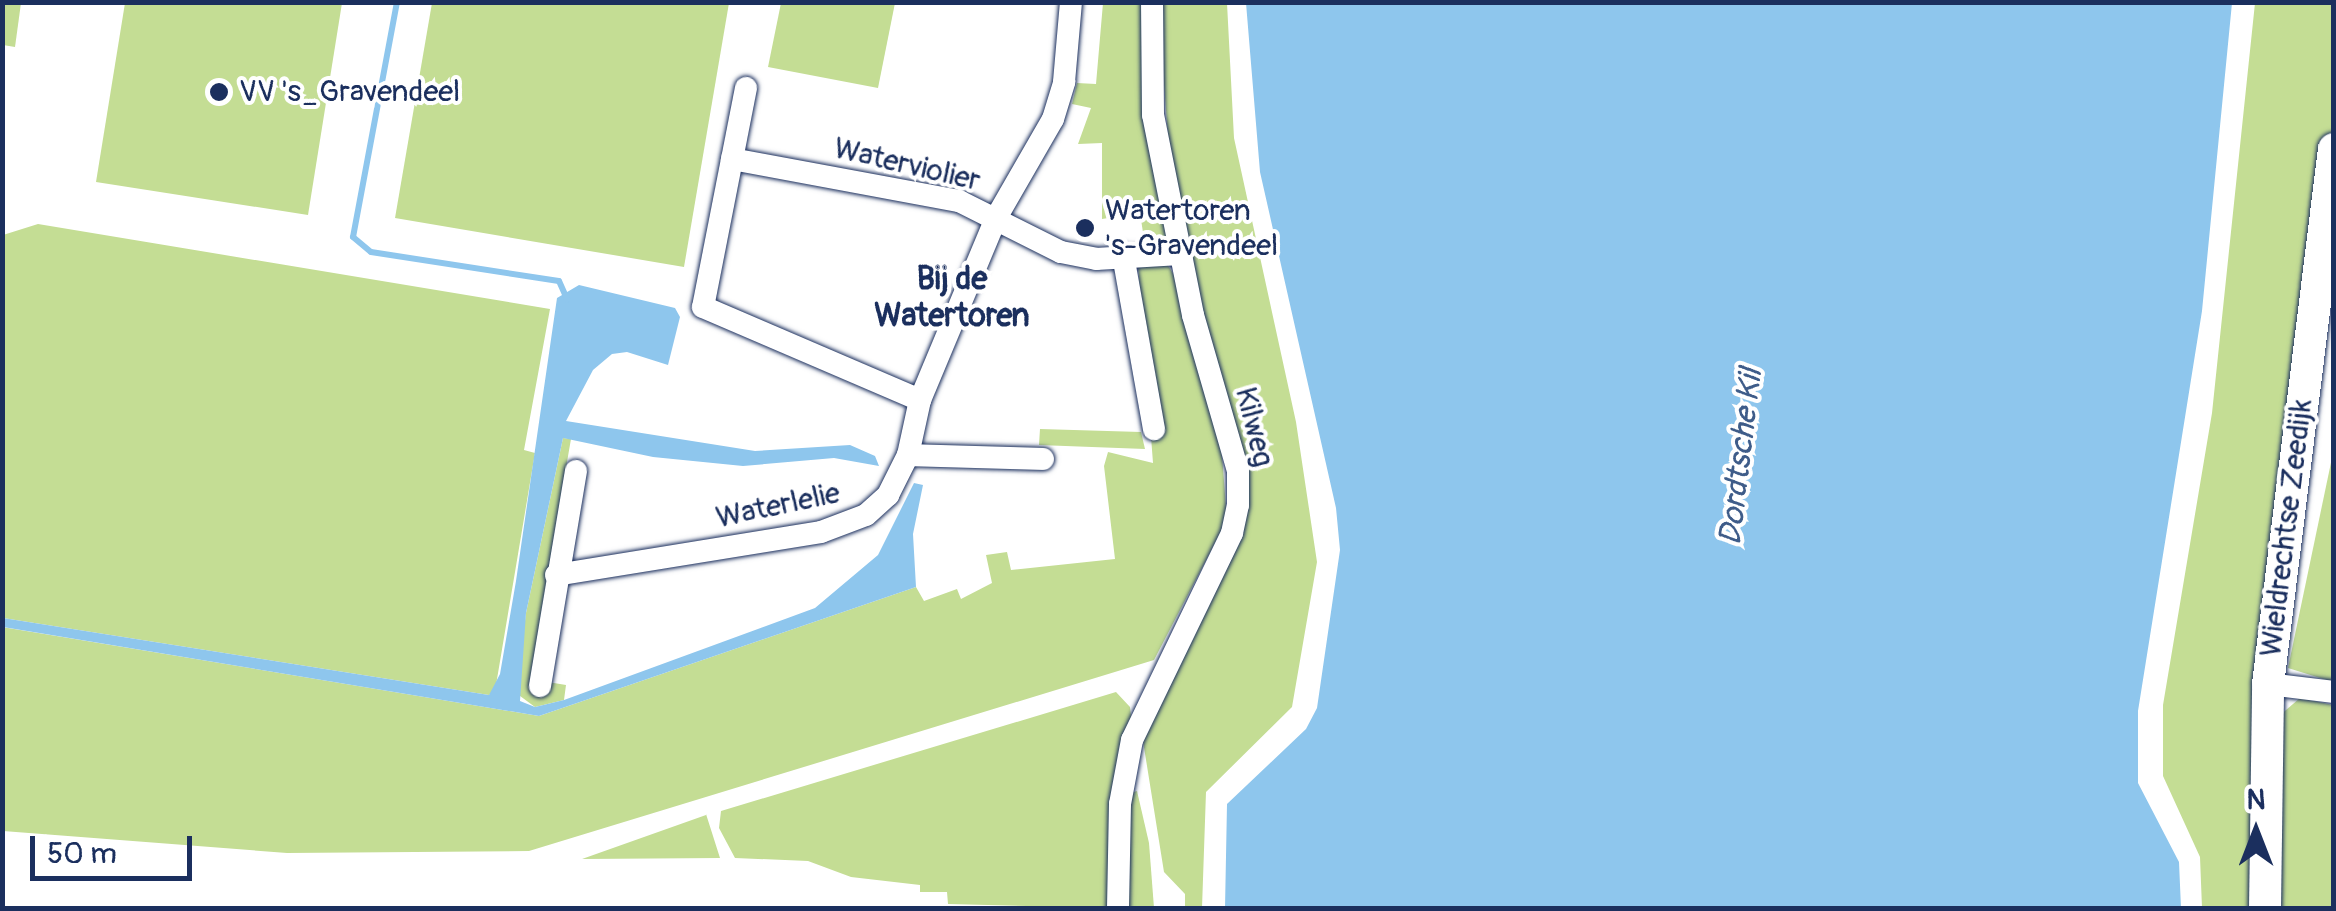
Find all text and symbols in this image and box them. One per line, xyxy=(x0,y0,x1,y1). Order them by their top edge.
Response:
place label: VV 's_Gravendeel xyxy=(239,74,460,110)
marker: VV 's_Gravendeel xyxy=(208,81,230,103)
street label: Waterviolier xyxy=(830,131,984,199)
place label: Watertoren 's-Gravendeel xyxy=(1105,193,1278,264)
marker: Watertoren 's-Gravendeel xyxy=(1074,217,1096,239)
district label: Bij de Watertoren xyxy=(874,261,1030,336)
water label: Dordtsche Kil xyxy=(1711,367,1771,547)
street label: Kilweg xyxy=(1227,383,1281,471)
street label: Wieldrechtse Zeedijk xyxy=(2253,397,2321,659)
street label: Waterlelie xyxy=(713,475,843,537)
north arrow xyxy=(2206,781,2306,881)
text: N xyxy=(2247,783,2265,818)
scale bar xyxy=(35,816,198,878)
text: 50 m xyxy=(47,835,117,872)

